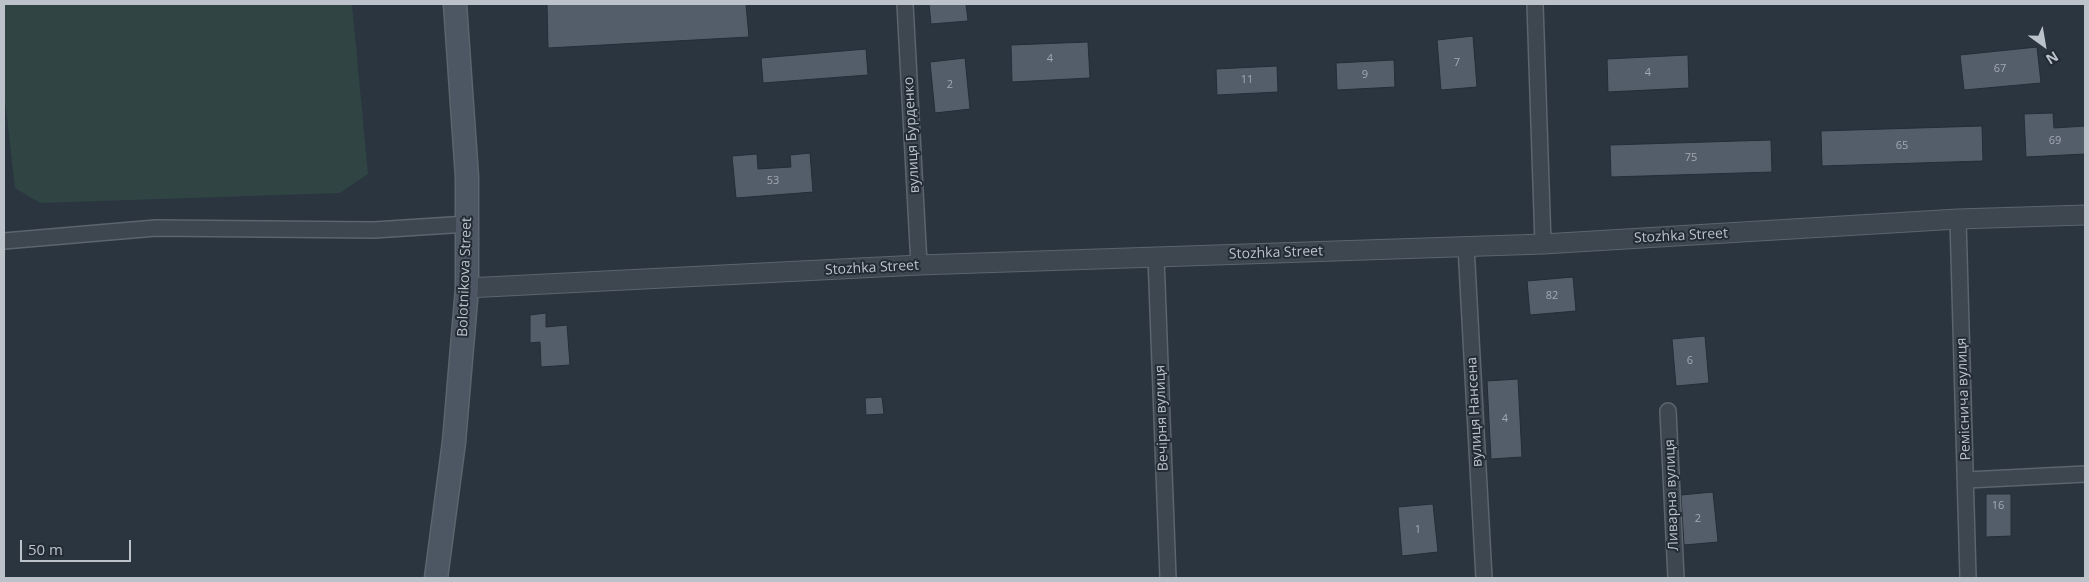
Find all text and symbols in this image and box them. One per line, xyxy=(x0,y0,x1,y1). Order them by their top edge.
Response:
north arrow xyxy=(2019,20,2069,70)
text: N xyxy=(2042,47,2062,69)
house number: 4 xyxy=(1047,52,1053,66)
house number: 7 xyxy=(1454,56,1460,70)
house number: 67 xyxy=(1994,62,2006,76)
house number: 4 xyxy=(1645,66,1651,80)
house number: 9 xyxy=(1362,68,1368,82)
house number: 11 xyxy=(1241,73,1253,87)
street label: вулиця Бурденко xyxy=(901,76,923,194)
house number: 2 xyxy=(947,78,953,92)
house number: 69 xyxy=(2049,134,2061,148)
house number: 65 xyxy=(1896,139,1908,153)
house number: 75 xyxy=(1685,151,1697,165)
house number: 53 xyxy=(767,174,779,188)
street label: Bolotnikova Street xyxy=(455,217,475,337)
street label: Stozhka Street xyxy=(1634,225,1728,247)
street label: Stozhka Street xyxy=(1229,243,1323,263)
street label: Stozhka Street xyxy=(825,257,919,279)
house number: 82 xyxy=(1546,289,1558,303)
street label: Реміснича вулиця xyxy=(1953,337,1975,461)
house number: 6 xyxy=(1687,354,1693,368)
street label: вулиця Нансена xyxy=(1464,356,1486,468)
street label: Вечірня вулиця xyxy=(1152,365,1172,471)
house number: 4 xyxy=(1502,412,1508,426)
street label: Ливарна вулиця xyxy=(1662,439,1682,551)
house number: 16 xyxy=(1992,499,2004,513)
house number: 2 xyxy=(1695,512,1701,526)
house number: 1 xyxy=(1415,523,1421,537)
scale bar xyxy=(22,530,134,562)
text: 50 m xyxy=(28,539,63,559)

